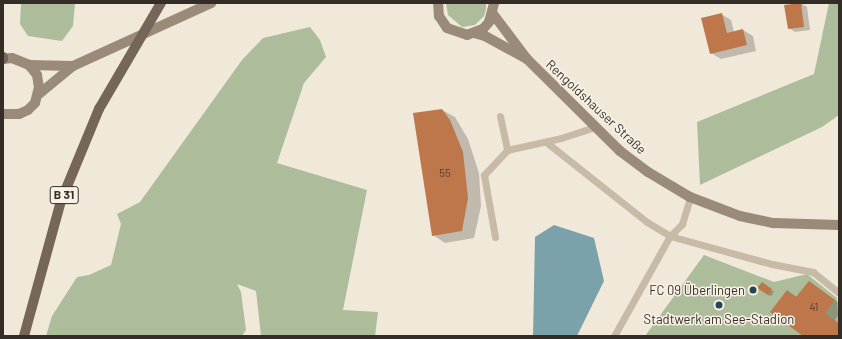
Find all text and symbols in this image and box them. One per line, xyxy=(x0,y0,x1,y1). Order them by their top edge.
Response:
street label: Rengoldshauser Straße xyxy=(543,57,649,157)
house number: 55 xyxy=(439,166,451,180)
road number: B 31 xyxy=(49,185,79,205)
place label: FC 09 Überlingen xyxy=(649,282,745,298)
marker: FC 09 Überlingen xyxy=(748,285,758,295)
marker: Stadtwerk am See-Stadion xyxy=(714,300,724,310)
house number: 41 xyxy=(810,300,818,314)
place label: Stadtwerk am See-Stadion xyxy=(644,311,794,327)

